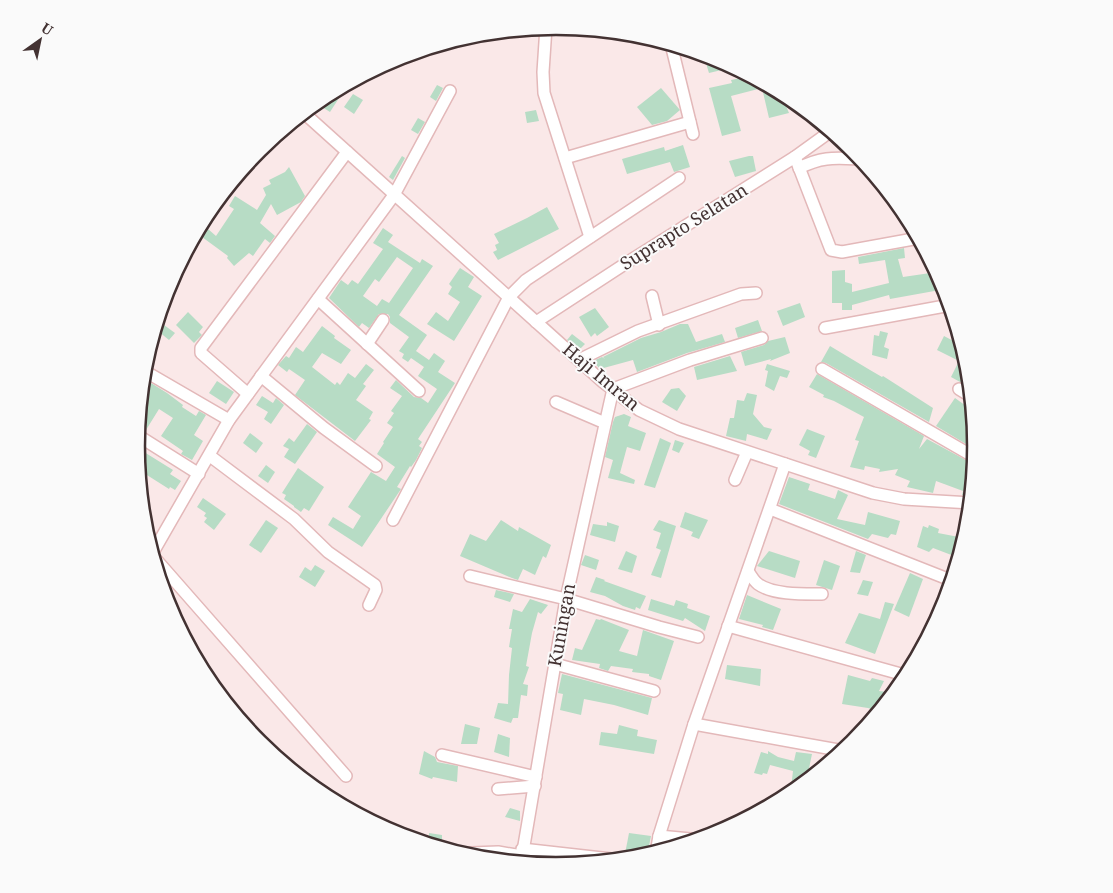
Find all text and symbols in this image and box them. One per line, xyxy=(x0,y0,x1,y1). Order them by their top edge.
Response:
north arrow xyxy=(15,15,65,65)
text: U xyxy=(38,18,57,40)
street label: Suprapto Selatan xyxy=(615,177,752,275)
street label: Haji Imran xyxy=(558,337,646,416)
street label: Kuningan xyxy=(542,581,580,668)

